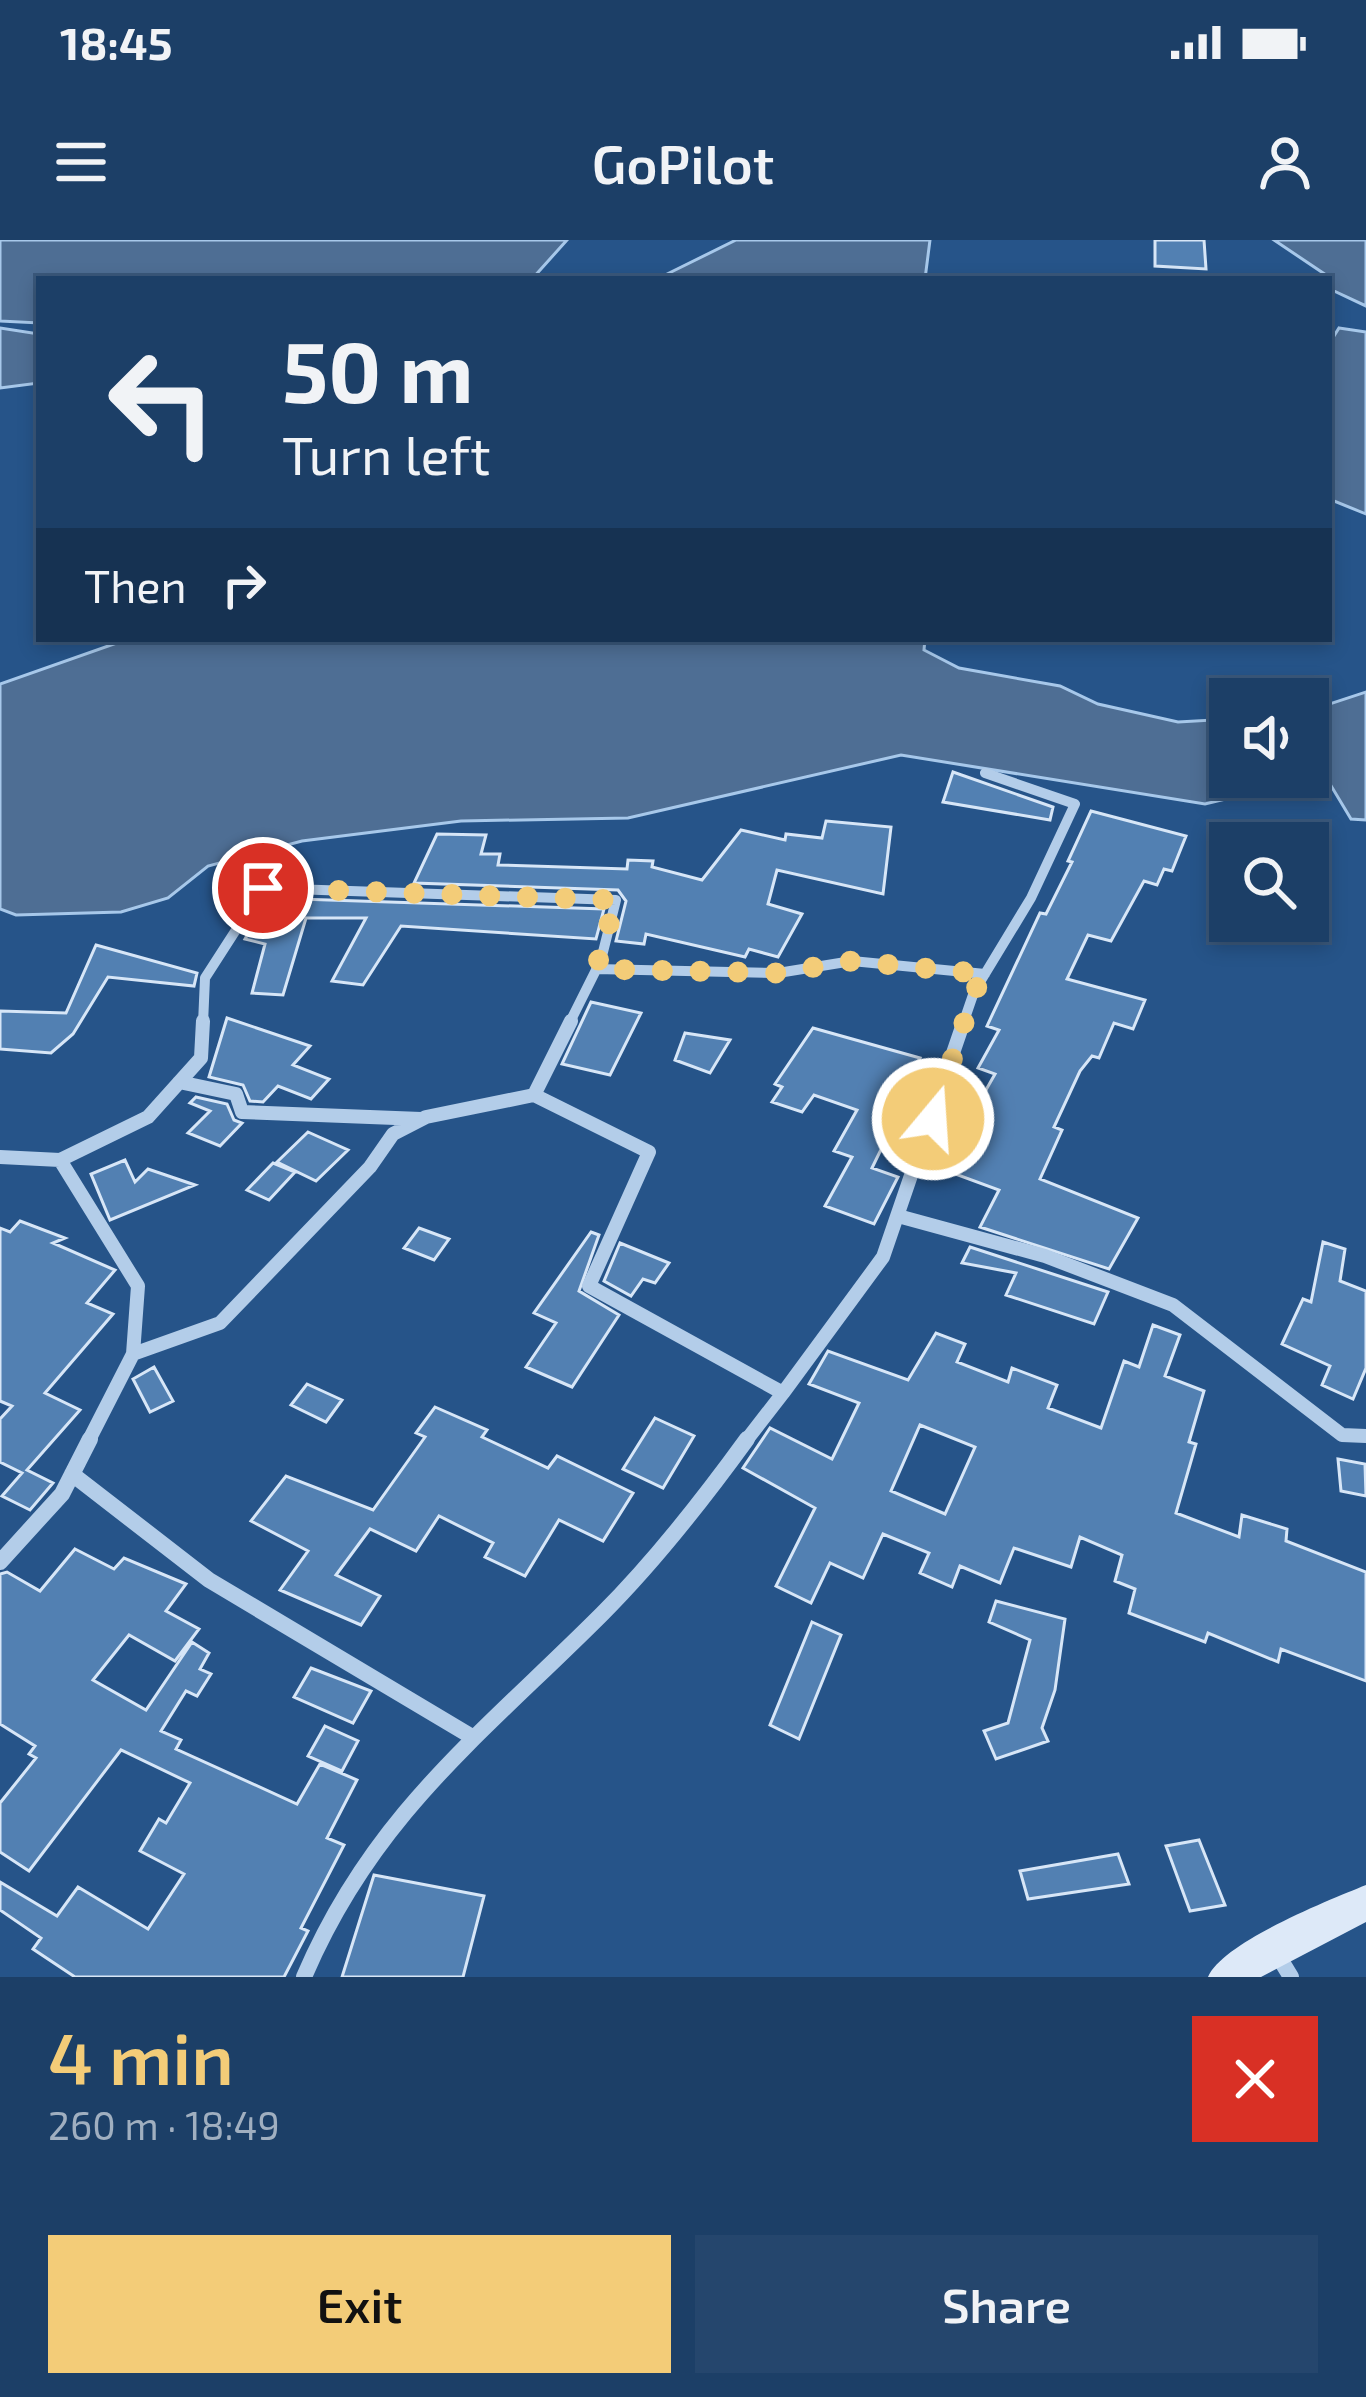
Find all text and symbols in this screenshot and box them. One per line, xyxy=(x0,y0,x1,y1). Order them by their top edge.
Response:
text: 18:45 xyxy=(60,15,173,69)
icon: menu xyxy=(48,129,114,195)
icon: person xyxy=(1252,129,1318,195)
text: GoPilot xyxy=(592,130,774,195)
text: 50 m xyxy=(282,319,474,420)
icon: left xyxy=(84,324,240,480)
text: Turn left xyxy=(282,421,491,486)
icon: right xyxy=(211,552,277,618)
text: Then xyxy=(84,558,187,612)
map controls xyxy=(1209,678,1329,942)
button: sound xyxy=(1209,678,1329,798)
button: search xyxy=(1209,822,1329,942)
pin xyxy=(212,837,314,939)
icon: arrive xyxy=(230,855,296,921)
position arrow xyxy=(870,1056,996,1182)
text: 4 min xyxy=(48,2013,234,2099)
button: close xyxy=(1192,2016,1318,2142)
text: 260 m · 18:49 xyxy=(48,2101,280,2148)
button: Exit xyxy=(48,2235,671,2373)
button: Share xyxy=(695,2235,1318,2373)

